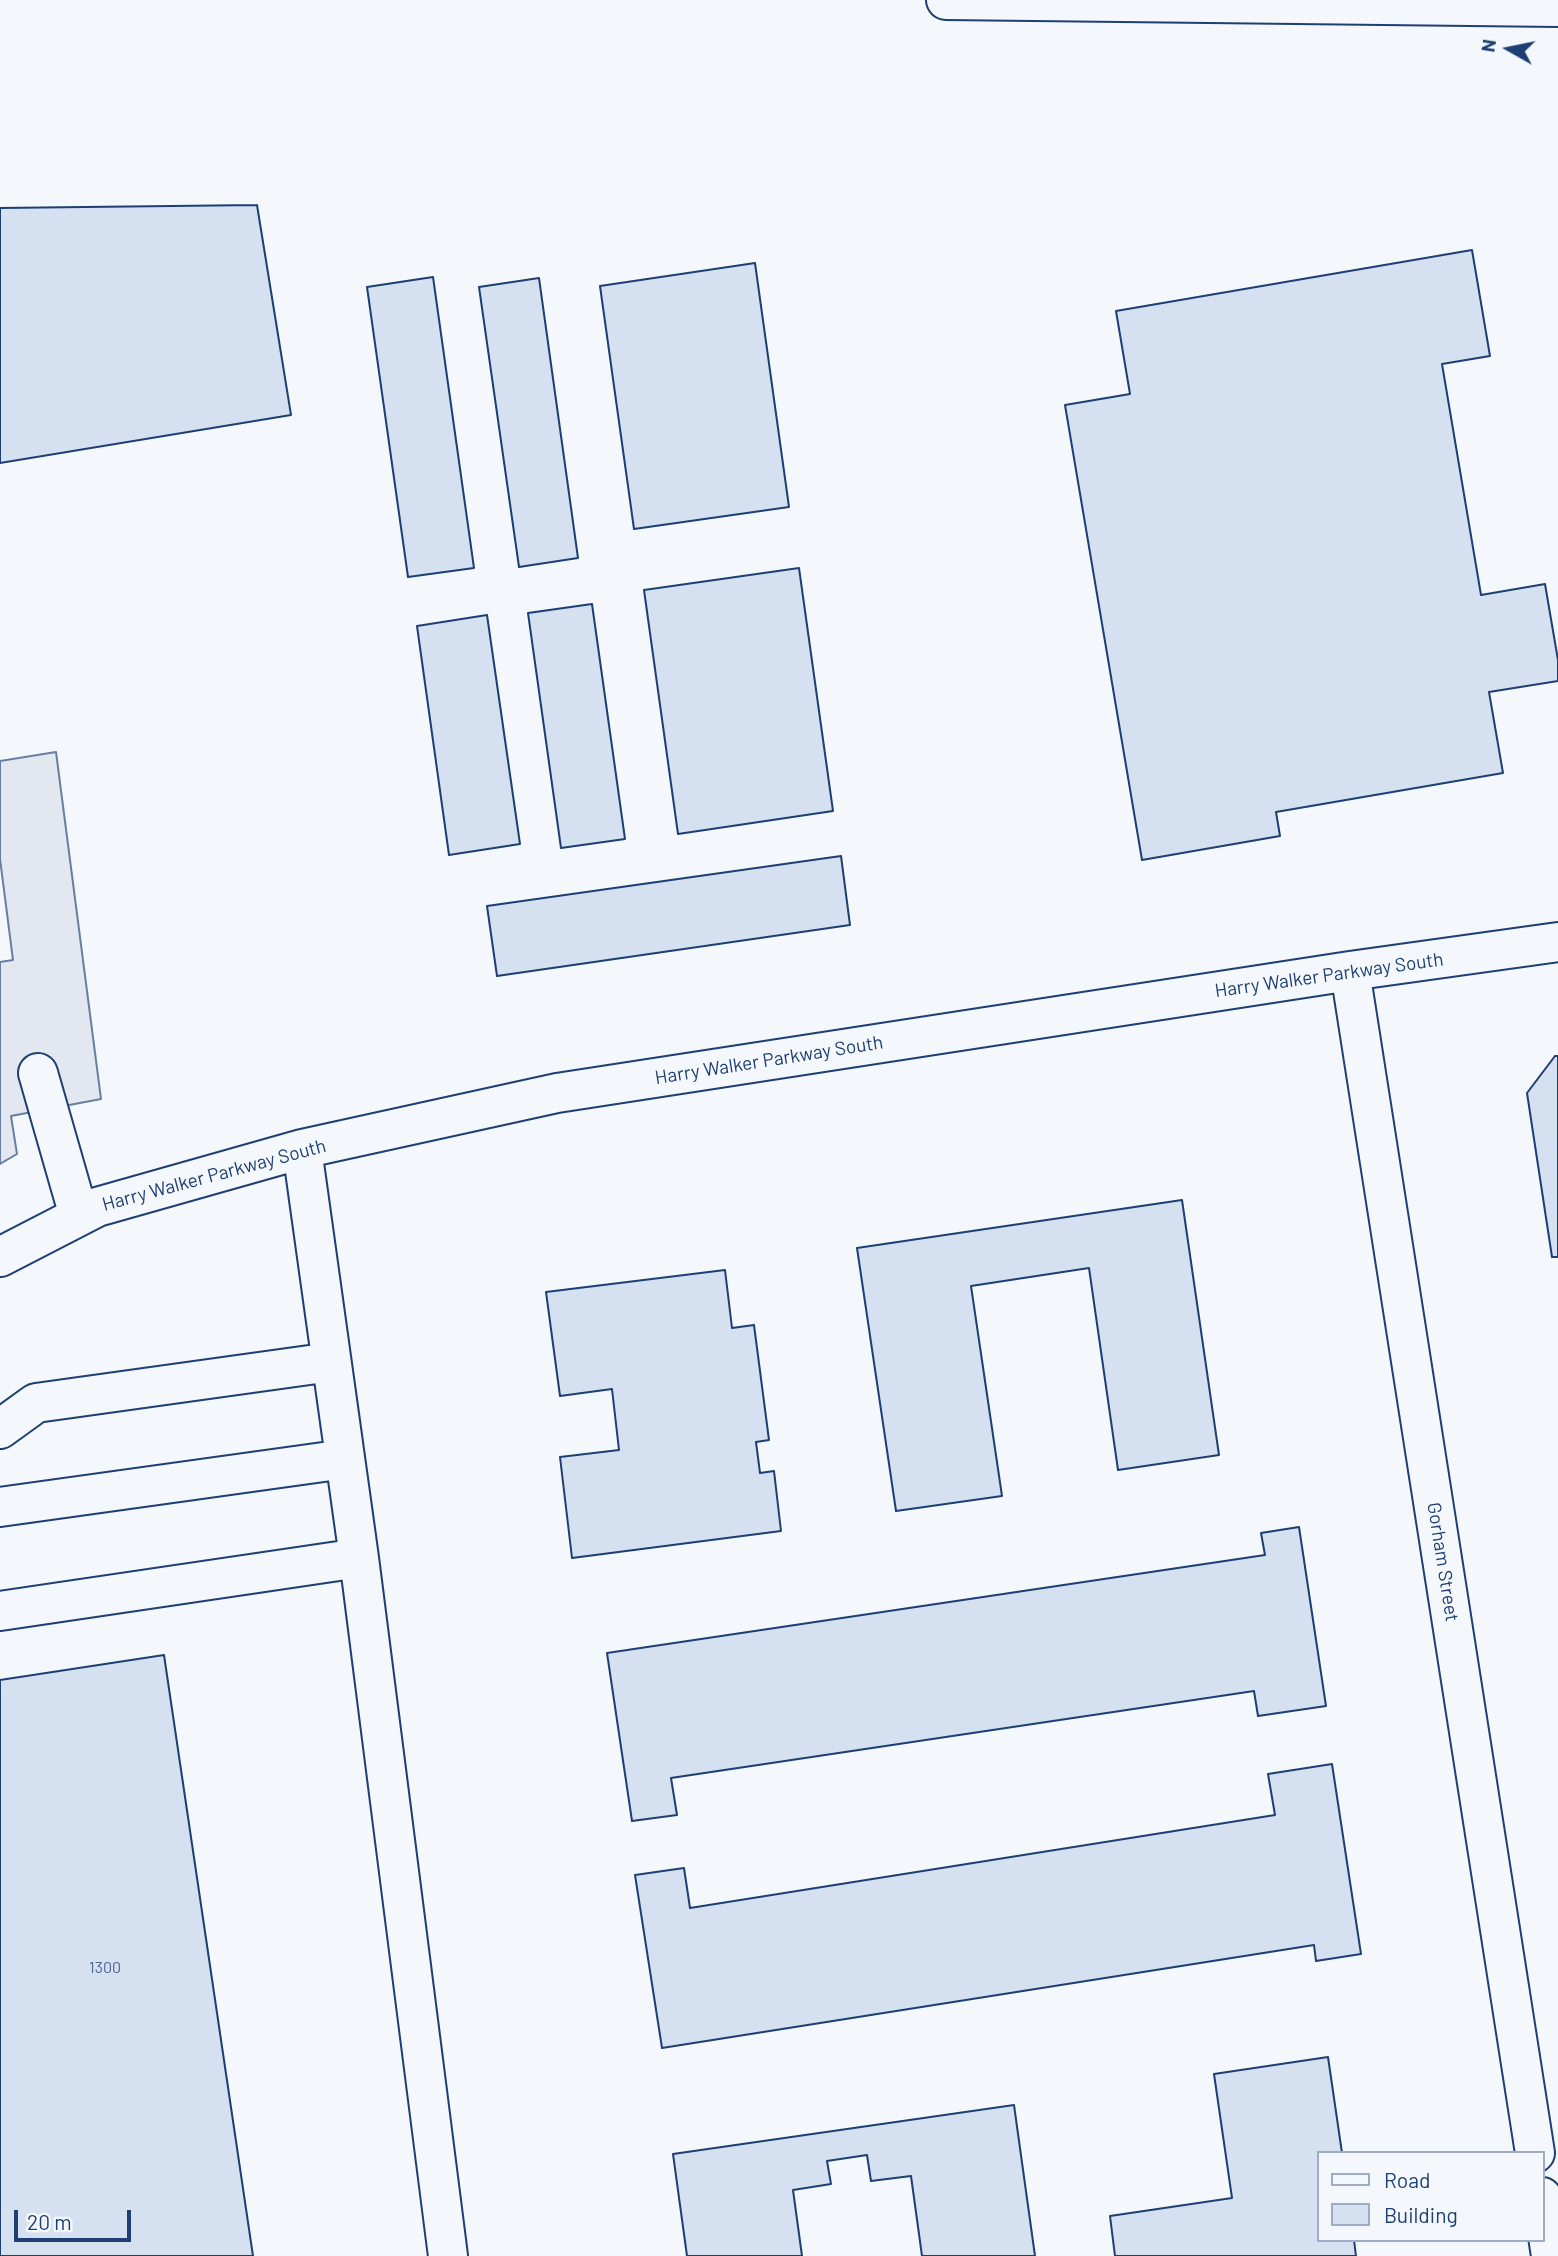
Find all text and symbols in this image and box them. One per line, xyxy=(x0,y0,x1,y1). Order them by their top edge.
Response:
north arrow xyxy=(1474,14,1544,84)
text: N xyxy=(1475,38,1500,54)
street label: Harry Walker Parkway South xyxy=(1213,948,1445,1002)
street label: Harry Walker Parkway South xyxy=(653,1031,885,1089)
street label: Harry Walker Parkway South xyxy=(100,1134,328,1216)
street label: Gorham Street xyxy=(1422,1501,1464,1623)
house number: 1300 xyxy=(89,1958,121,1978)
legend xyxy=(1316,2151,1544,2242)
text: Road xyxy=(1384,2167,1430,2192)
scale bar xyxy=(18,2196,135,2240)
text: Building xyxy=(1384,2202,1458,2227)
text: 20 m xyxy=(27,2209,72,2234)

